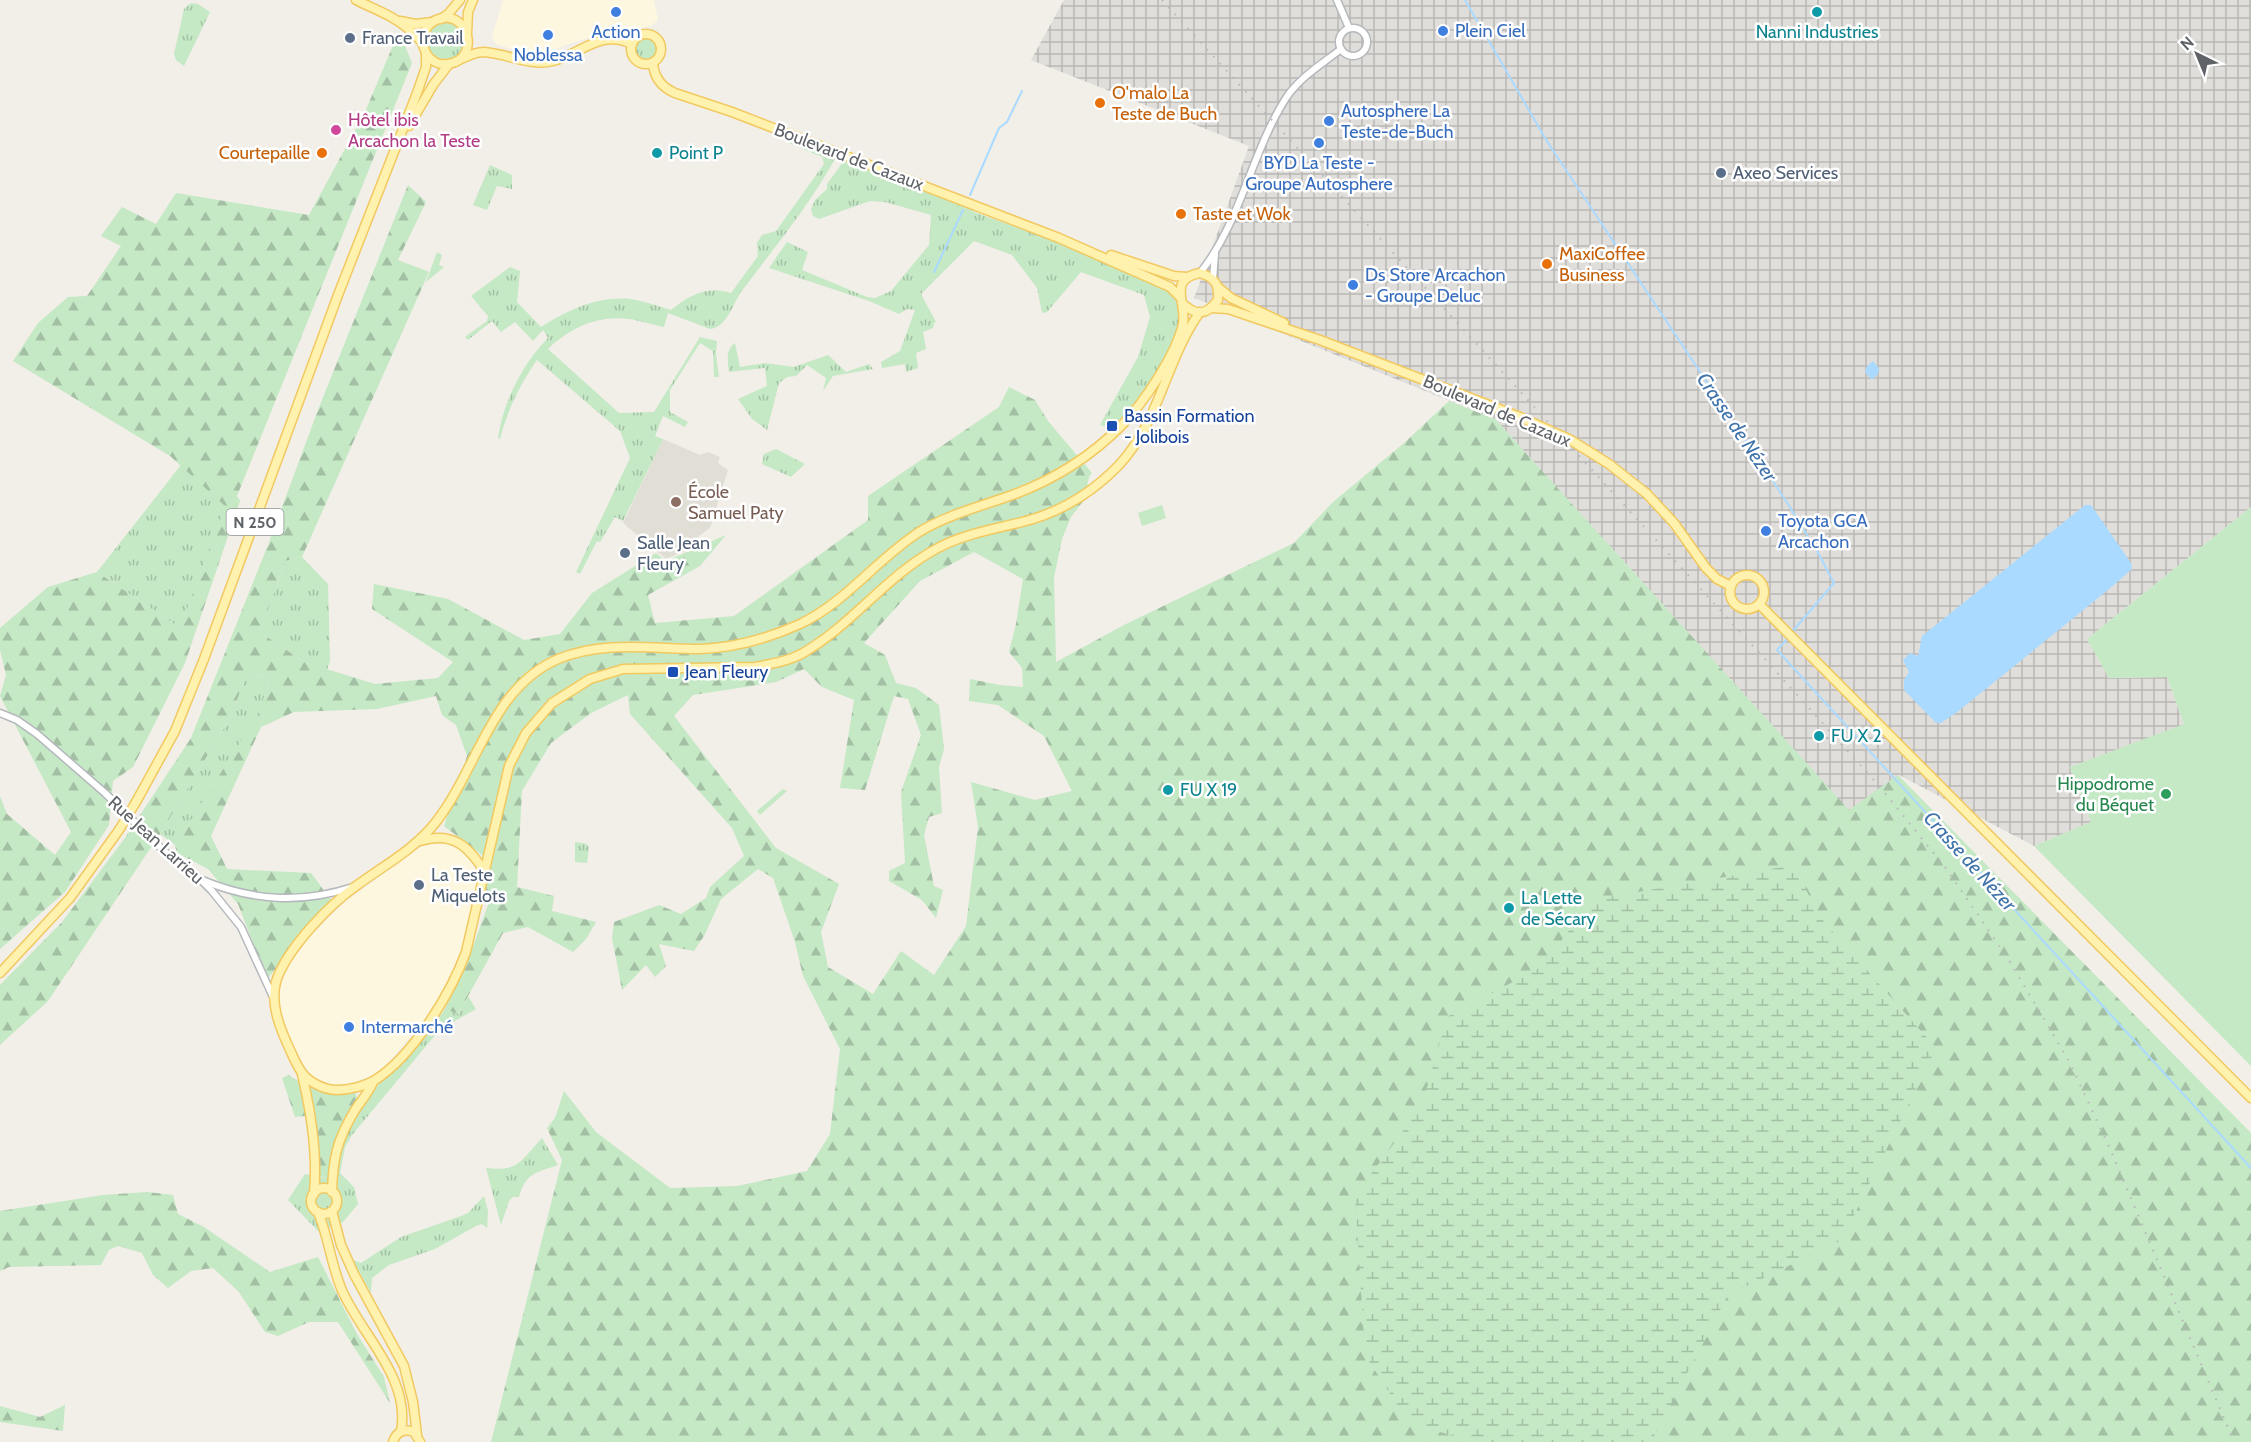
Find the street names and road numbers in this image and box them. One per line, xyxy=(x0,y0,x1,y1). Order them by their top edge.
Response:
street label: Boulevard de Cazaux xyxy=(771,118,927,196)
street label: Boulevard de Cazaux xyxy=(1420,370,1575,452)
road number: N 250 xyxy=(226,509,284,535)
street label: Rue Jean Larrieu xyxy=(104,791,208,889)

